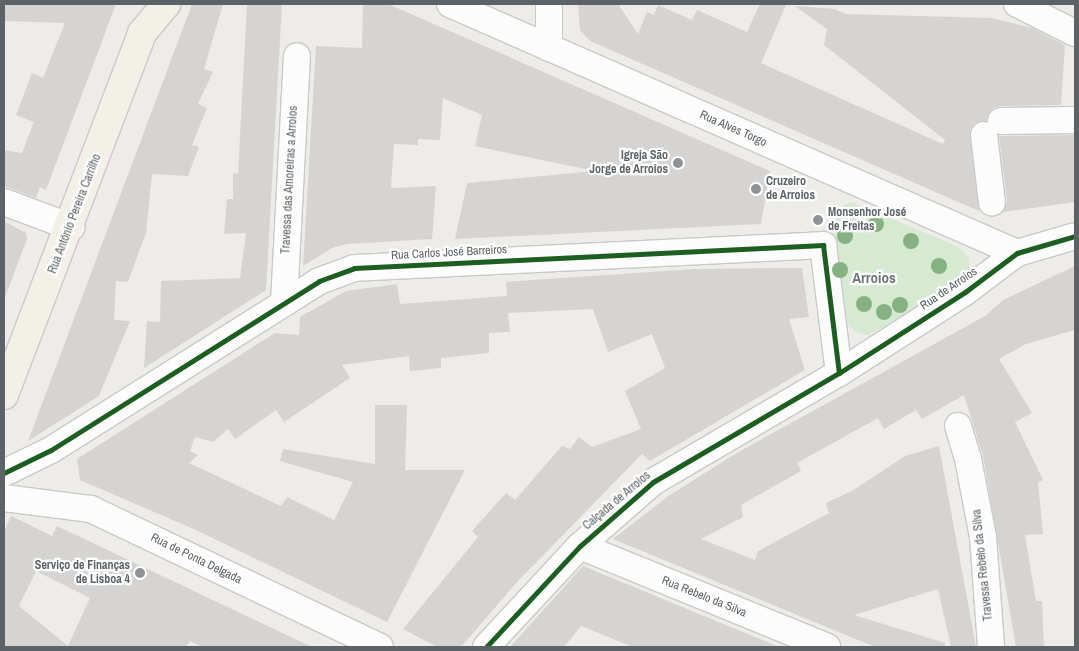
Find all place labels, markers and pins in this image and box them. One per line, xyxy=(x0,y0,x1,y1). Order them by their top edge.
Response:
place label: Igreja São Jorge de Arroios xyxy=(589,149,668,177)
marker: Igreja São Jorge de Arroios xyxy=(672,157,684,169)
place label: Cruzeiro de Arroios xyxy=(766,175,815,203)
marker: Cruzeiro de Arroios xyxy=(750,183,762,195)
place label: Monsenhor José de Freitas xyxy=(828,206,906,234)
marker: Monsenhor José de Freitas xyxy=(812,214,824,226)
place label: Serviço de Finanças de Lisboa 4 xyxy=(35,559,130,587)
marker: Serviço de Finanças de Lisboa 4 xyxy=(134,567,146,579)

